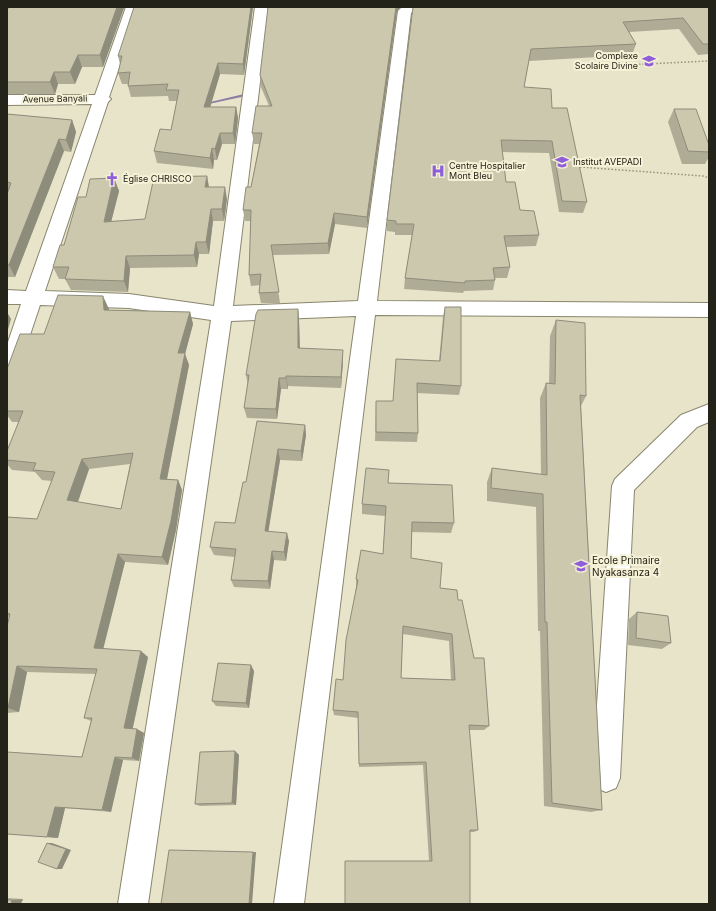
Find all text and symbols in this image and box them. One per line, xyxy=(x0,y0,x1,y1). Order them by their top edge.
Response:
place label: Complexe Scolaire Divine xyxy=(575,50,638,71)
school or university icon: Complexe Scolaire Divine xyxy=(641,53,657,69)
street label: Avenue Banyali xyxy=(23,92,87,105)
school or university icon: Institut AVEPADI xyxy=(554,154,570,170)
place label: Institut AVEPADI xyxy=(573,156,642,167)
place label: Centre Hospitalier Mont Bleu xyxy=(449,160,526,181)
hospital icon: Centre Hospitalier Mont Bleu xyxy=(430,163,446,179)
church icon: Église CHRISCO xyxy=(104,171,120,187)
place label: Église CHRISCO xyxy=(123,173,192,184)
place label: Ecole Primaire Nyakasanza 4 xyxy=(592,554,660,578)
school or university icon: Ecole Primaire Nyakasanza 4 xyxy=(573,558,589,574)

